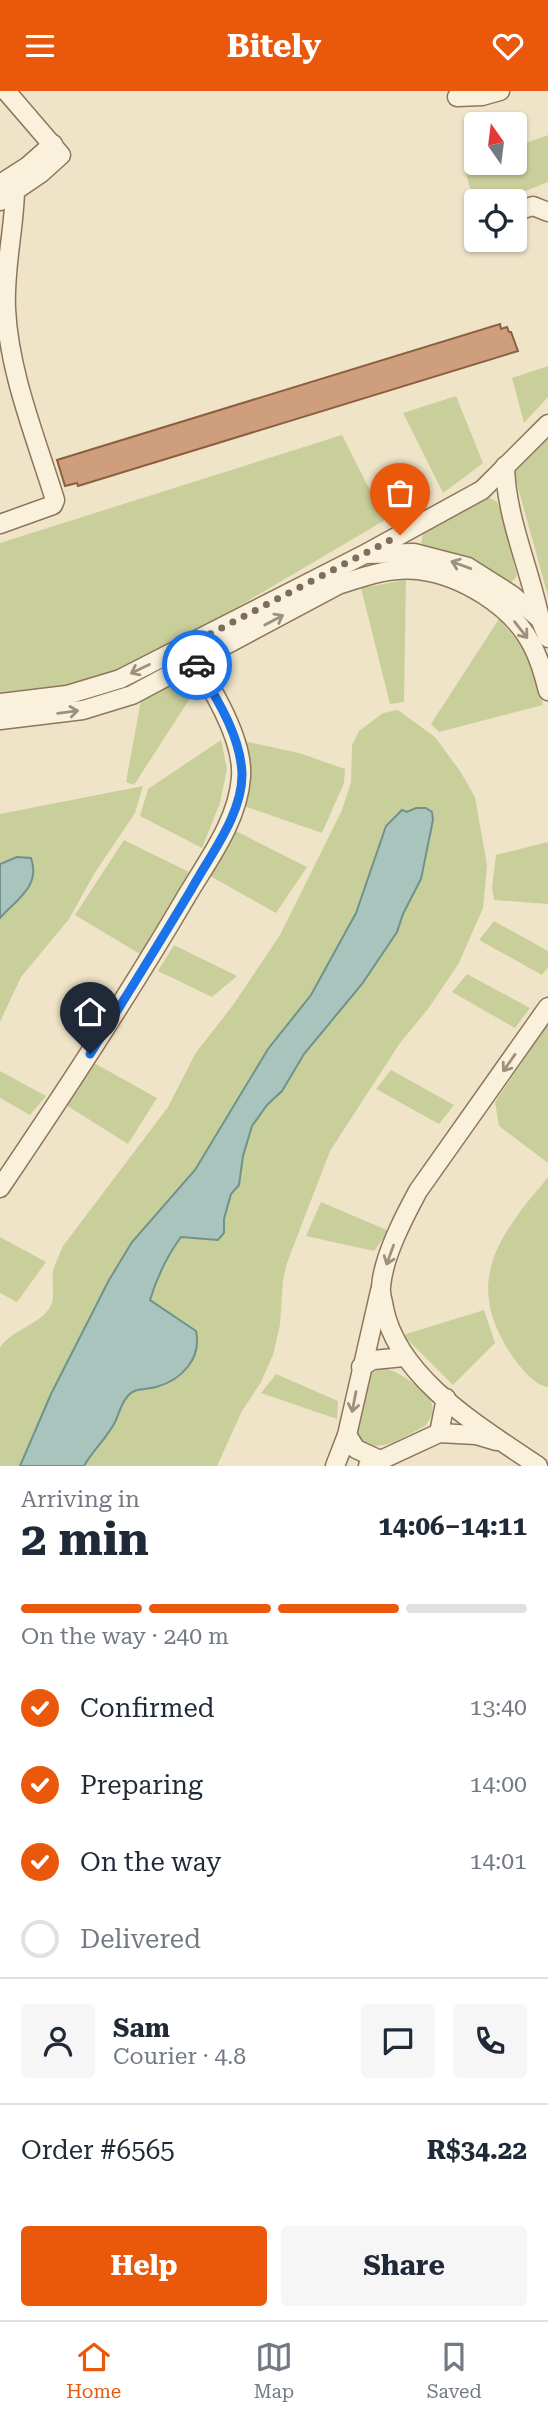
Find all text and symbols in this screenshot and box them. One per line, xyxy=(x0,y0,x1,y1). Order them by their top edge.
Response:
icon: menu xyxy=(21,27,59,65)
text: Bitely xyxy=(227,27,321,65)
icon: heart xyxy=(489,27,527,65)
north arrow xyxy=(464,112,527,175)
map controls xyxy=(464,112,527,252)
button: locate xyxy=(464,189,527,252)
pin xyxy=(370,463,430,535)
icon: bag xyxy=(381,474,419,512)
one-way arrow xyxy=(451,558,472,570)
one-way arrow xyxy=(263,613,284,626)
one-way arrow xyxy=(514,620,529,638)
courier xyxy=(162,630,232,700)
icon: car xyxy=(178,646,216,684)
one-way arrow xyxy=(130,662,151,676)
one-way arrow xyxy=(56,706,79,719)
pin xyxy=(60,982,120,1054)
icon: home xyxy=(71,993,109,1031)
one-way arrow xyxy=(502,1053,516,1072)
one-way arrow xyxy=(383,1244,395,1266)
one-way arrow xyxy=(346,1390,360,1413)
text: Arriving in xyxy=(21,1486,140,1513)
text: 14:06–14:11 xyxy=(378,1511,527,1541)
text: 2 min xyxy=(21,1512,149,1566)
text: On the way · 240 m xyxy=(21,1623,229,1650)
icon: check xyxy=(21,1689,59,1727)
text: Confirmed xyxy=(80,1693,215,1723)
text: 13:40 xyxy=(470,1694,527,1721)
icon: check xyxy=(21,1766,59,1804)
text: Preparing xyxy=(80,1770,203,1800)
text: 14:00 xyxy=(470,1771,527,1798)
icon: check xyxy=(21,1843,59,1881)
text: On the way xyxy=(80,1847,221,1877)
text: 14:01 xyxy=(470,1848,527,1875)
text: Delivered xyxy=(80,1924,201,1954)
button: person xyxy=(21,2004,95,2078)
button: chat xyxy=(361,2004,435,2078)
button: phone xyxy=(453,2004,527,2078)
text: Sam xyxy=(113,2013,170,2043)
text: Courier · 4.8 xyxy=(113,2043,246,2070)
text: Order #6565 xyxy=(21,2135,175,2165)
text: R$34.22 xyxy=(427,2135,527,2165)
button: Help xyxy=(21,2226,267,2306)
button: Share xyxy=(281,2226,527,2306)
tab: Home xyxy=(66,2338,121,2403)
tab: Map xyxy=(254,2338,294,2403)
tab: Saved xyxy=(427,2338,482,2403)

